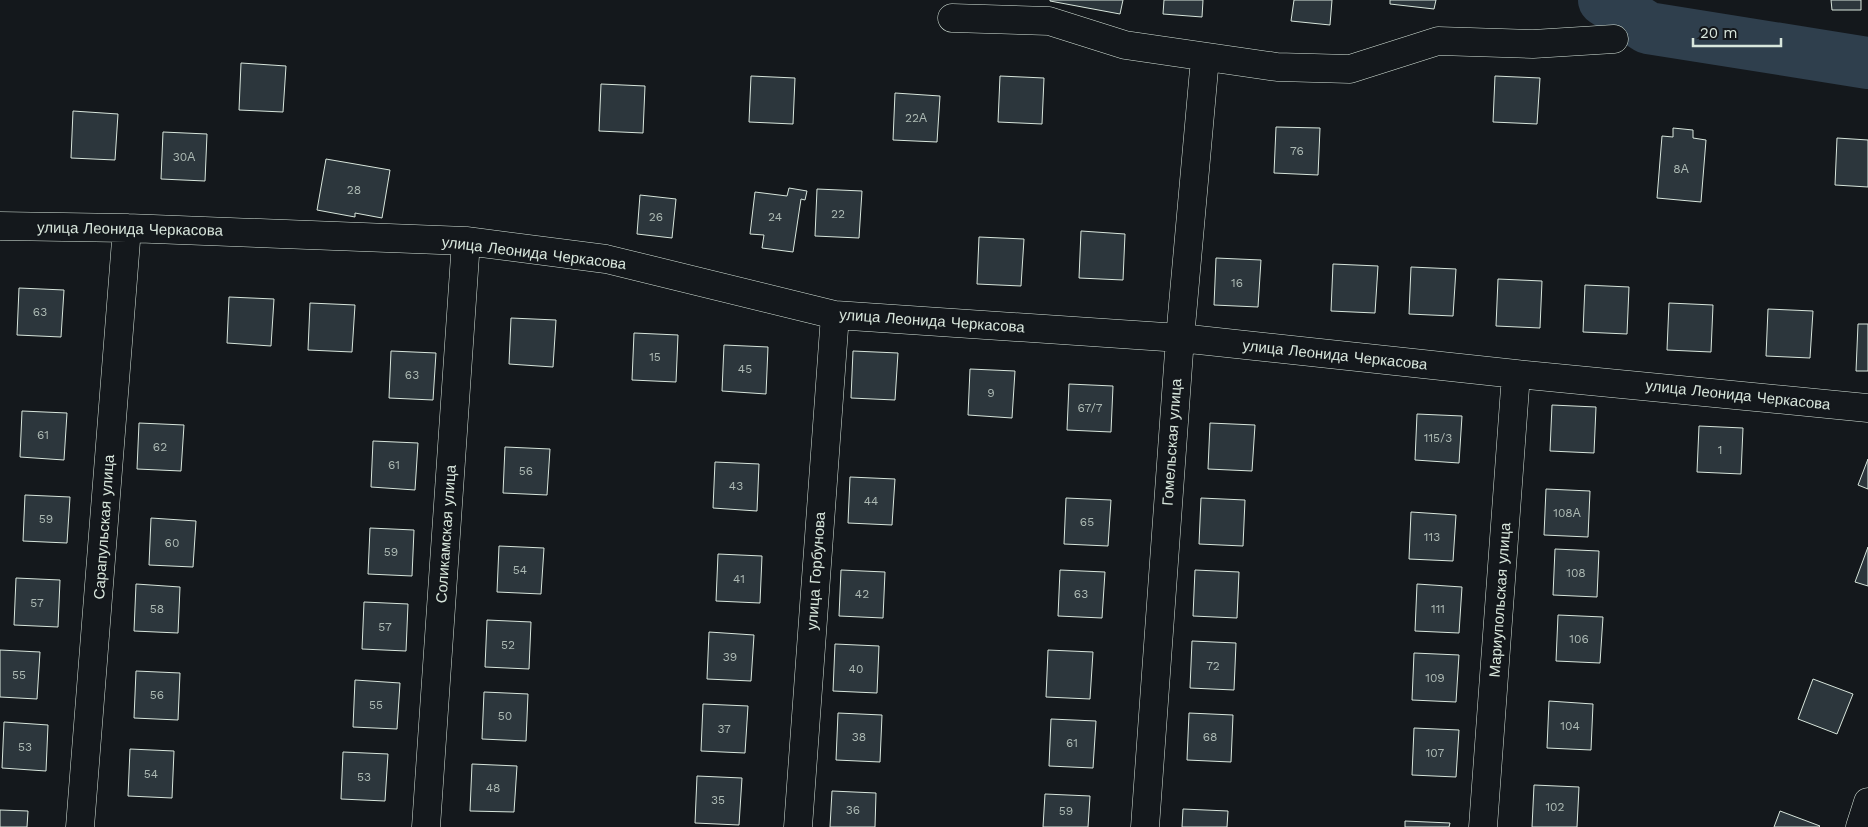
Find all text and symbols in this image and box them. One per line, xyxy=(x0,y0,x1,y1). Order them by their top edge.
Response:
scale bar xyxy=(1693,15,1780,47)
text: 20 m xyxy=(1700,24,1738,42)
house number: 22А xyxy=(905,111,927,125)
house number: 76 xyxy=(1290,144,1304,158)
house number: 30А xyxy=(173,150,195,164)
house number: 8А xyxy=(1673,162,1689,176)
house number: 28 xyxy=(347,183,361,197)
house number: 22 xyxy=(831,207,845,221)
house number: 26 xyxy=(649,210,663,224)
house number: 24 xyxy=(768,210,782,224)
street label: улица Леонида Черкасова xyxy=(37,218,224,240)
street label: улица Леонида Черкасова xyxy=(441,233,628,273)
house number: 16 xyxy=(1231,276,1243,290)
house number: 63 xyxy=(33,305,47,319)
street label: улица Леонида Черкасова xyxy=(839,306,1026,337)
street label: улица Леонида Черкасова xyxy=(1242,336,1429,374)
house number: 15 xyxy=(649,350,661,364)
house number: 45 xyxy=(738,362,752,376)
house number: 63 xyxy=(405,368,419,382)
street label: улица Леонида Черкасова xyxy=(1645,376,1832,414)
street label: Гомельская улица xyxy=(1159,377,1185,506)
house number: 9 xyxy=(987,386,995,400)
house number: 67/7 xyxy=(1077,401,1103,415)
house number: 61 xyxy=(37,428,49,442)
house number: 115/3 xyxy=(1424,431,1452,445)
house number: 62 xyxy=(153,440,167,454)
house number: 1 xyxy=(1718,443,1722,457)
street label: Сарапульская улица xyxy=(90,453,118,600)
house number: 61 xyxy=(388,458,400,472)
street label: Соликамская улица xyxy=(432,464,460,604)
house number: 56 xyxy=(519,464,533,478)
house number: 43 xyxy=(729,479,743,493)
house number: 44 xyxy=(864,494,878,508)
house number: 108А xyxy=(1553,506,1581,520)
street label: улица Горбунова xyxy=(803,511,829,631)
house number: 59 xyxy=(39,512,53,526)
house number: 65 xyxy=(1080,515,1094,529)
street label: Мариупольская улица xyxy=(1486,521,1514,678)
house number: 113 xyxy=(1424,530,1440,544)
house number: 60 xyxy=(165,536,179,550)
house number: 59 xyxy=(384,545,398,559)
house number: 54 xyxy=(513,563,527,577)
house number: 108 xyxy=(1566,566,1586,580)
house number: 41 xyxy=(733,572,745,586)
house number: 42 xyxy=(855,587,869,601)
house number: 63 xyxy=(1074,587,1088,601)
house number: 57 xyxy=(30,596,44,610)
house number: 58 xyxy=(150,602,164,616)
house number: 111 xyxy=(1431,602,1445,616)
house number: 57 xyxy=(378,620,392,634)
house number: 106 xyxy=(1569,632,1589,646)
house number: 52 xyxy=(501,638,515,652)
house number: 39 xyxy=(723,650,737,664)
house number: 72 xyxy=(1206,659,1220,673)
house number: 40 xyxy=(849,662,863,676)
house number: 55 xyxy=(12,668,26,682)
house number: 109 xyxy=(1425,671,1445,685)
house number: 56 xyxy=(150,688,164,702)
house number: 55 xyxy=(369,698,383,712)
house number: 50 xyxy=(498,709,512,723)
house number: 104 xyxy=(1560,719,1580,733)
house number: 37 xyxy=(717,722,731,736)
house number: 38 xyxy=(852,730,866,744)
house number: 68 xyxy=(1203,730,1217,744)
house number: 61 xyxy=(1066,736,1078,750)
house number: 53 xyxy=(18,740,32,754)
house number: 107 xyxy=(1426,746,1445,760)
house number: 54 xyxy=(144,767,158,781)
house number: 53 xyxy=(357,770,371,784)
house number: 48 xyxy=(486,781,500,795)
house number: 35 xyxy=(711,793,725,807)
house number: 102 xyxy=(1545,800,1565,814)
house number: 36 xyxy=(846,803,860,817)
house number: 59 xyxy=(1059,804,1073,818)

